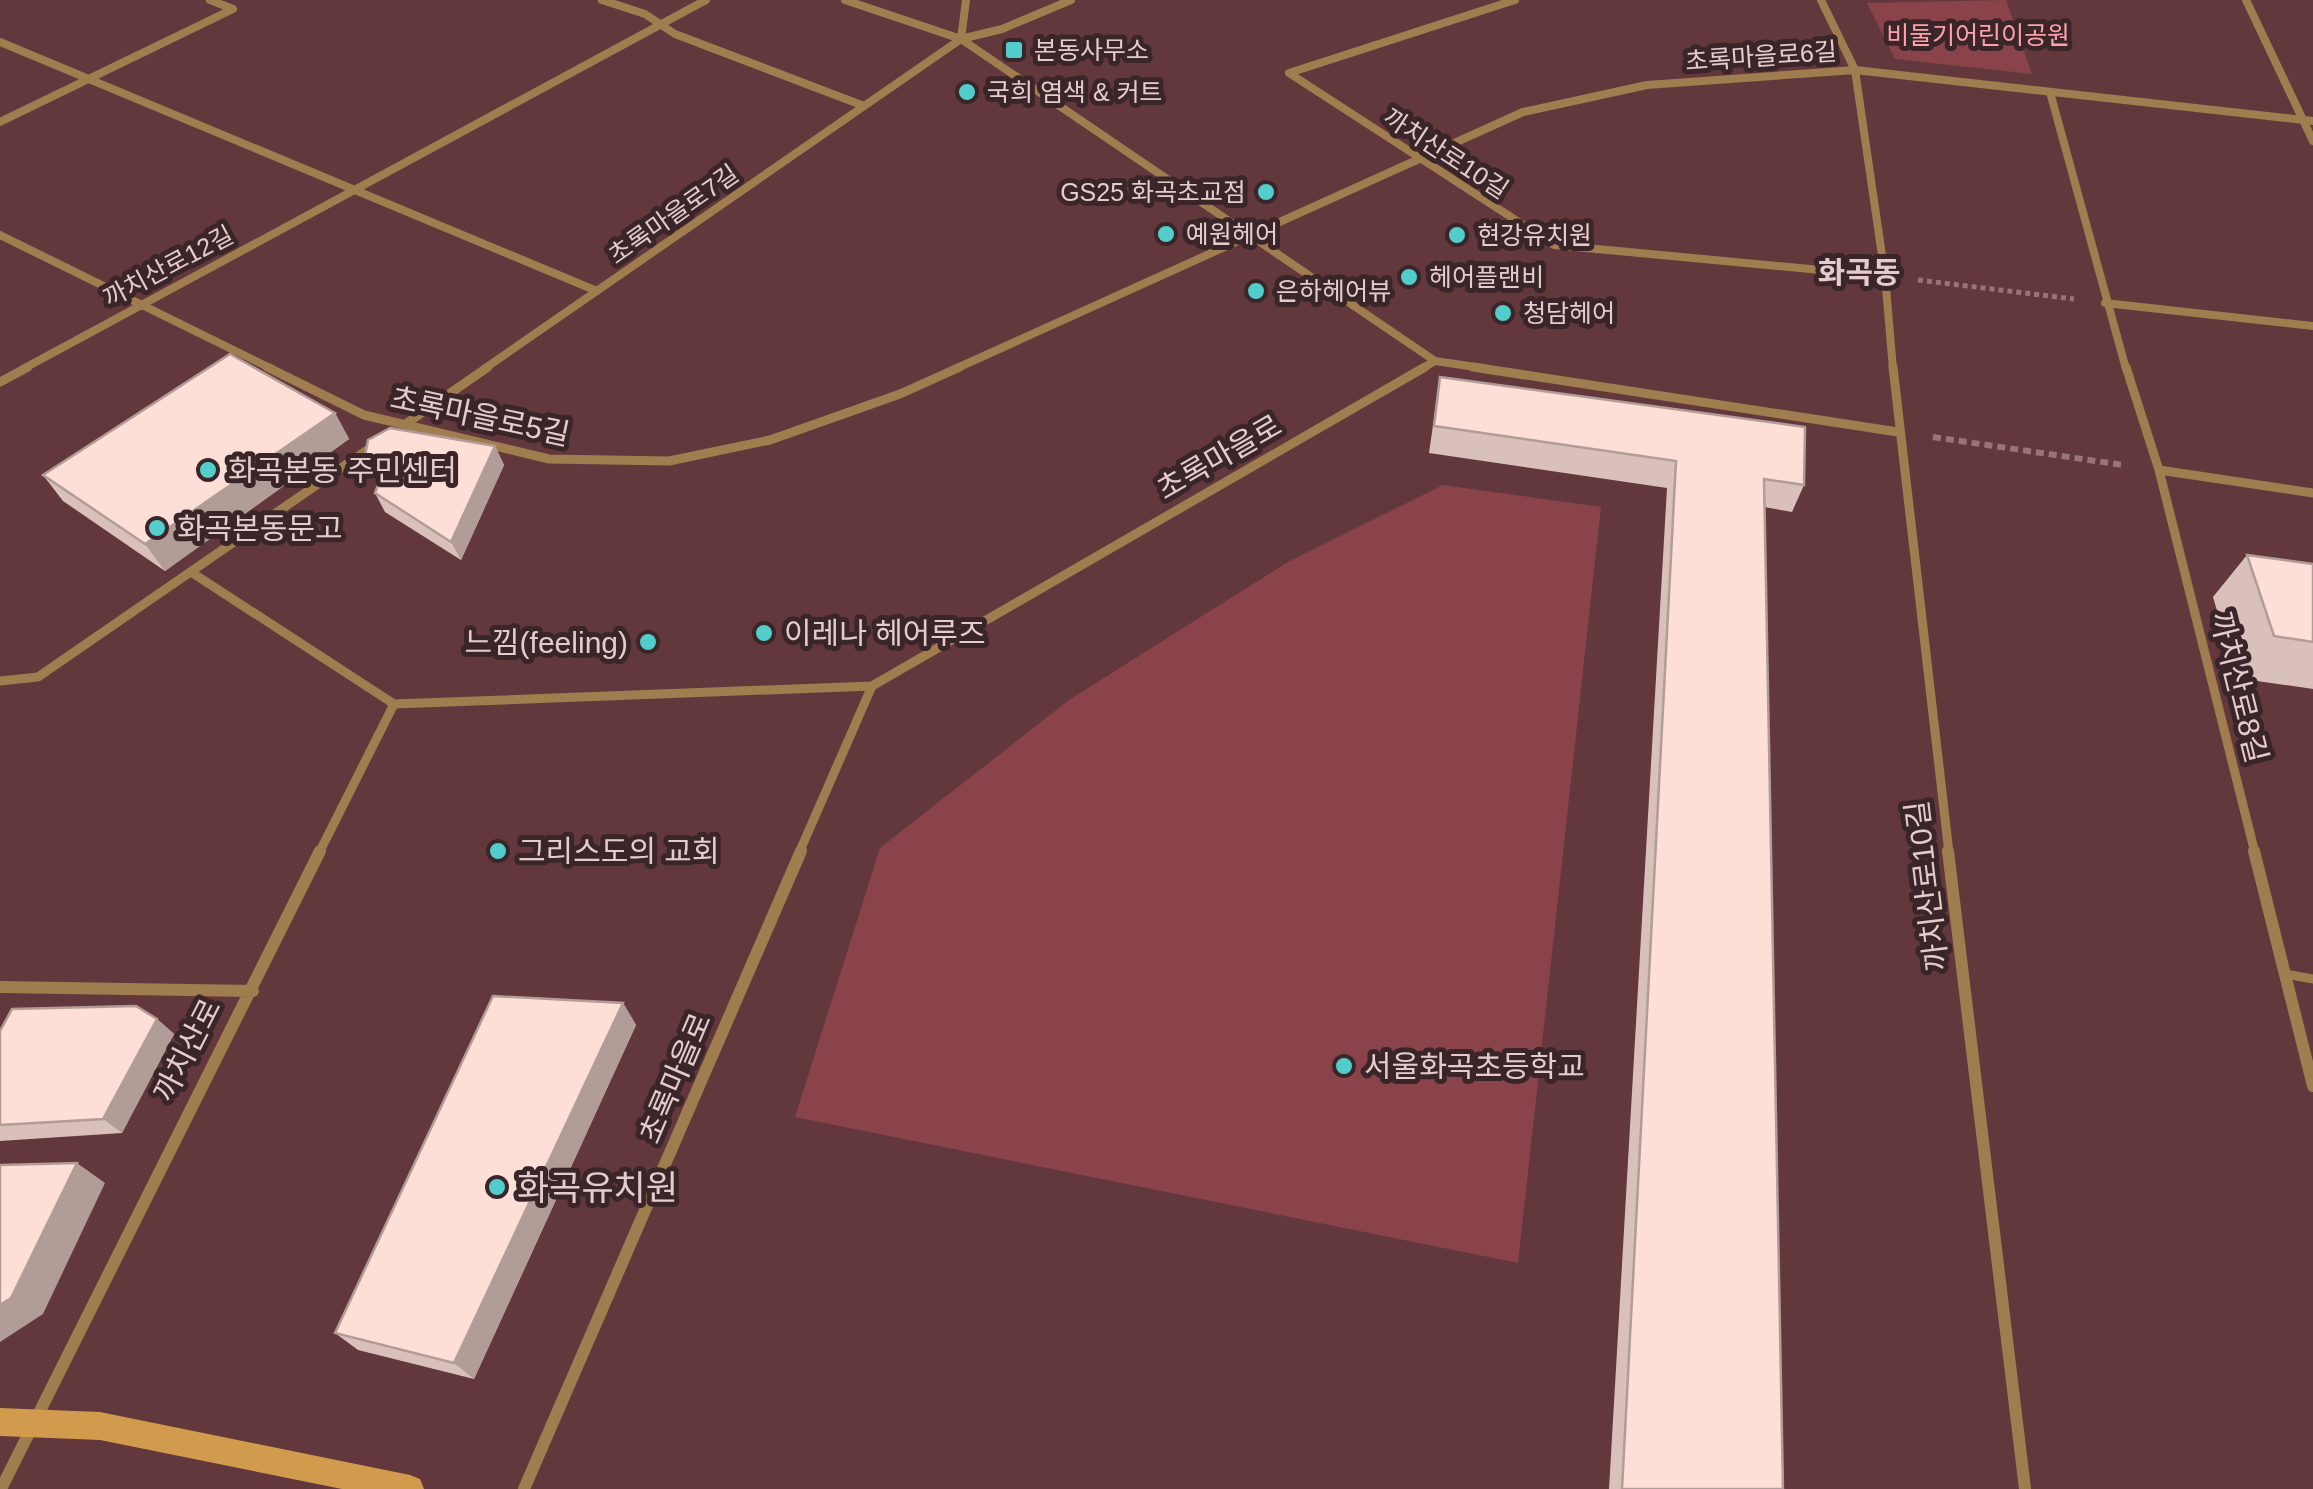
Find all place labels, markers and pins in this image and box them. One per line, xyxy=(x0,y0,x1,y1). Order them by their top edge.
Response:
place label: 본동사무소 xyxy=(1034,36,1149,64)
marker: 본동사무소 xyxy=(1003,39,1025,61)
place label: 국희 염색 & 커트 xyxy=(987,78,1163,106)
marker: 국희 염색 & 커트 xyxy=(956,81,978,103)
place label: GS25 화곡초교점 xyxy=(1060,178,1246,206)
marker: GS25 화곡초교점 xyxy=(1255,181,1277,203)
place label: 예원헤어 xyxy=(1186,220,1278,248)
place label: 현강유치원 xyxy=(1477,221,1592,249)
marker: 예원헤어 xyxy=(1155,223,1177,245)
marker: 현강유치원 xyxy=(1446,224,1468,246)
place label: 헤어플랜비 xyxy=(1429,263,1544,291)
marker: 헤어플랜비 xyxy=(1398,266,1420,288)
place label: 은하헤어뷰 xyxy=(1276,277,1391,305)
marker: 은하헤어뷰 xyxy=(1245,280,1267,302)
place label: 청담헤어 xyxy=(1523,299,1615,327)
marker: 청담헤어 xyxy=(1492,302,1514,324)
place label: 화곡본동 주민센터 xyxy=(228,454,457,487)
marker: 화곡본동 주민센터 xyxy=(197,459,219,481)
place label: 화곡본동문고 xyxy=(177,512,343,545)
marker: 화곡본동문고 xyxy=(146,517,168,539)
place label: 이레나 헤어루즈 xyxy=(784,617,986,650)
marker: 이레나 헤어루즈 xyxy=(753,622,775,644)
place label: 느낌(feeling) xyxy=(464,626,628,659)
marker: 느낌(feeling) xyxy=(637,631,659,653)
place label: 그리스도의 교회 xyxy=(518,835,720,868)
marker: 그리스도의 교회 xyxy=(487,840,509,862)
place label: 서울화곡초등학교 xyxy=(1364,1050,1585,1083)
marker: 서울화곡초등학교 xyxy=(1333,1055,1355,1077)
place label: 화곡유치원 xyxy=(517,1168,678,1207)
marker: 화곡유치원 xyxy=(486,1176,508,1198)

